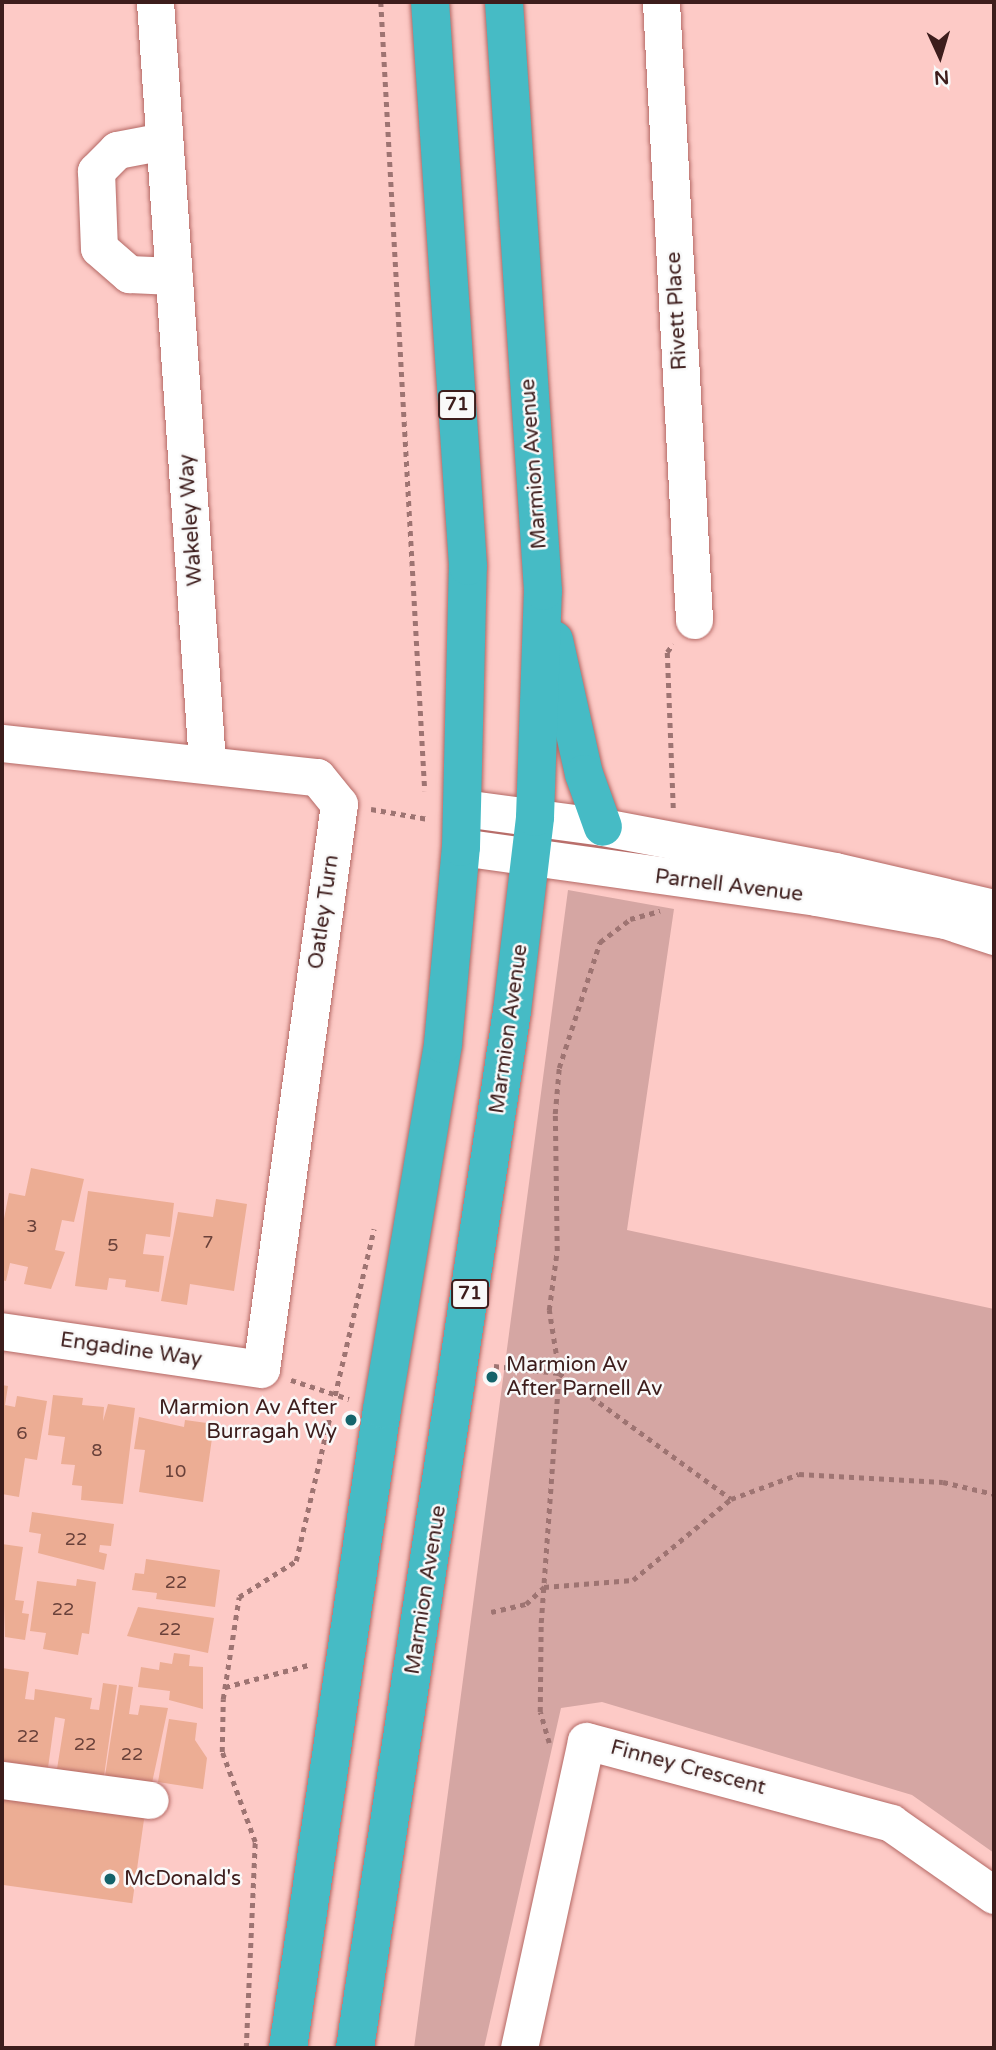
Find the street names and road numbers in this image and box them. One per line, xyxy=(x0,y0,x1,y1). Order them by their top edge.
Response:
street label: Rivett Place xyxy=(661,251,693,371)
street label: Marmion Avenue xyxy=(515,378,553,550)
road number: 71 xyxy=(438,390,476,420)
street label: Wakeley Way xyxy=(174,453,208,587)
street label: Oatley Turn xyxy=(303,853,345,971)
street label: Parnell Avenue xyxy=(653,864,805,908)
street label: Marmion Avenue xyxy=(485,943,533,1115)
road number: 71 xyxy=(451,1278,489,1310)
street label: Engadine Way xyxy=(58,1328,204,1372)
street label: Marmion Avenue xyxy=(400,1504,452,1676)
street label: Finney Crescent xyxy=(608,1735,768,1801)

